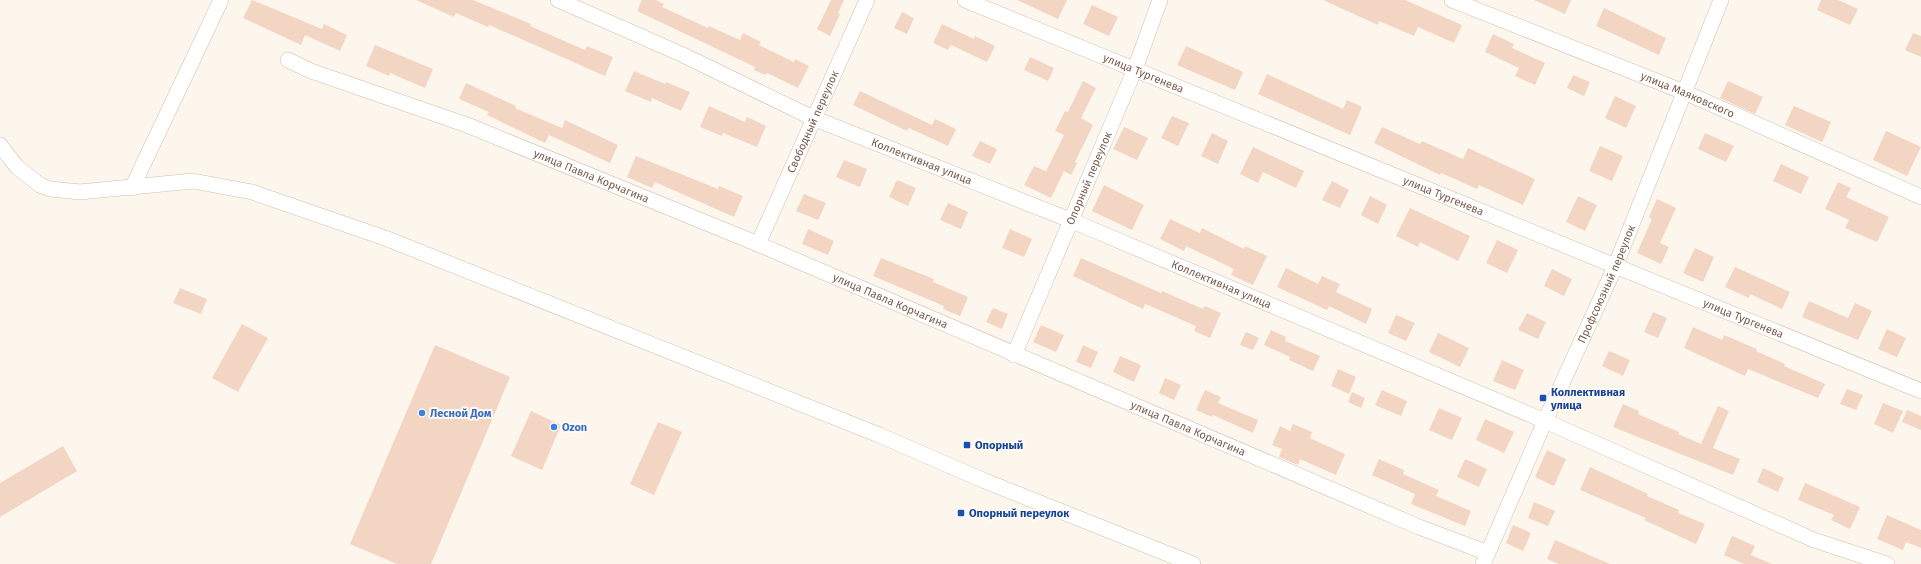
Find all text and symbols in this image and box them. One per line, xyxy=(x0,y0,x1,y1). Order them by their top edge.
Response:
street label: улица Тургенева xyxy=(1101,51,1186,96)
street label: Свободный переулок xyxy=(785,69,842,175)
street label: улица Маяковского xyxy=(1639,70,1736,121)
street label: Опорный переулок xyxy=(1064,130,1115,227)
street label: Коллективная улица xyxy=(869,136,974,187)
street label: улица Павла Корчагина xyxy=(532,147,651,206)
street label: улица Тургенева xyxy=(1401,174,1486,218)
street label: Профсоюзный переулок xyxy=(1575,223,1638,345)
street label: Коллективная улица xyxy=(1169,258,1273,311)
street label: улица Павла Корчагина xyxy=(831,271,950,331)
street label: улица Тургенева xyxy=(1701,297,1785,341)
place label: Коллективная улица xyxy=(1550,386,1625,412)
marker: Коллективная улица xyxy=(1538,393,1548,403)
street label: улица Павла Корчагина xyxy=(1129,398,1247,459)
place label: Лесной Дом xyxy=(430,407,492,420)
marker: Лесной Дом xyxy=(417,408,427,418)
place label: Ozon xyxy=(562,421,587,434)
marker: Ozon xyxy=(549,422,559,432)
place label: Опорный xyxy=(975,439,1023,452)
marker: Опорный xyxy=(962,440,972,450)
place label: Опорный переулок xyxy=(969,507,1070,520)
marker: Опорный переулок xyxy=(956,508,966,518)

